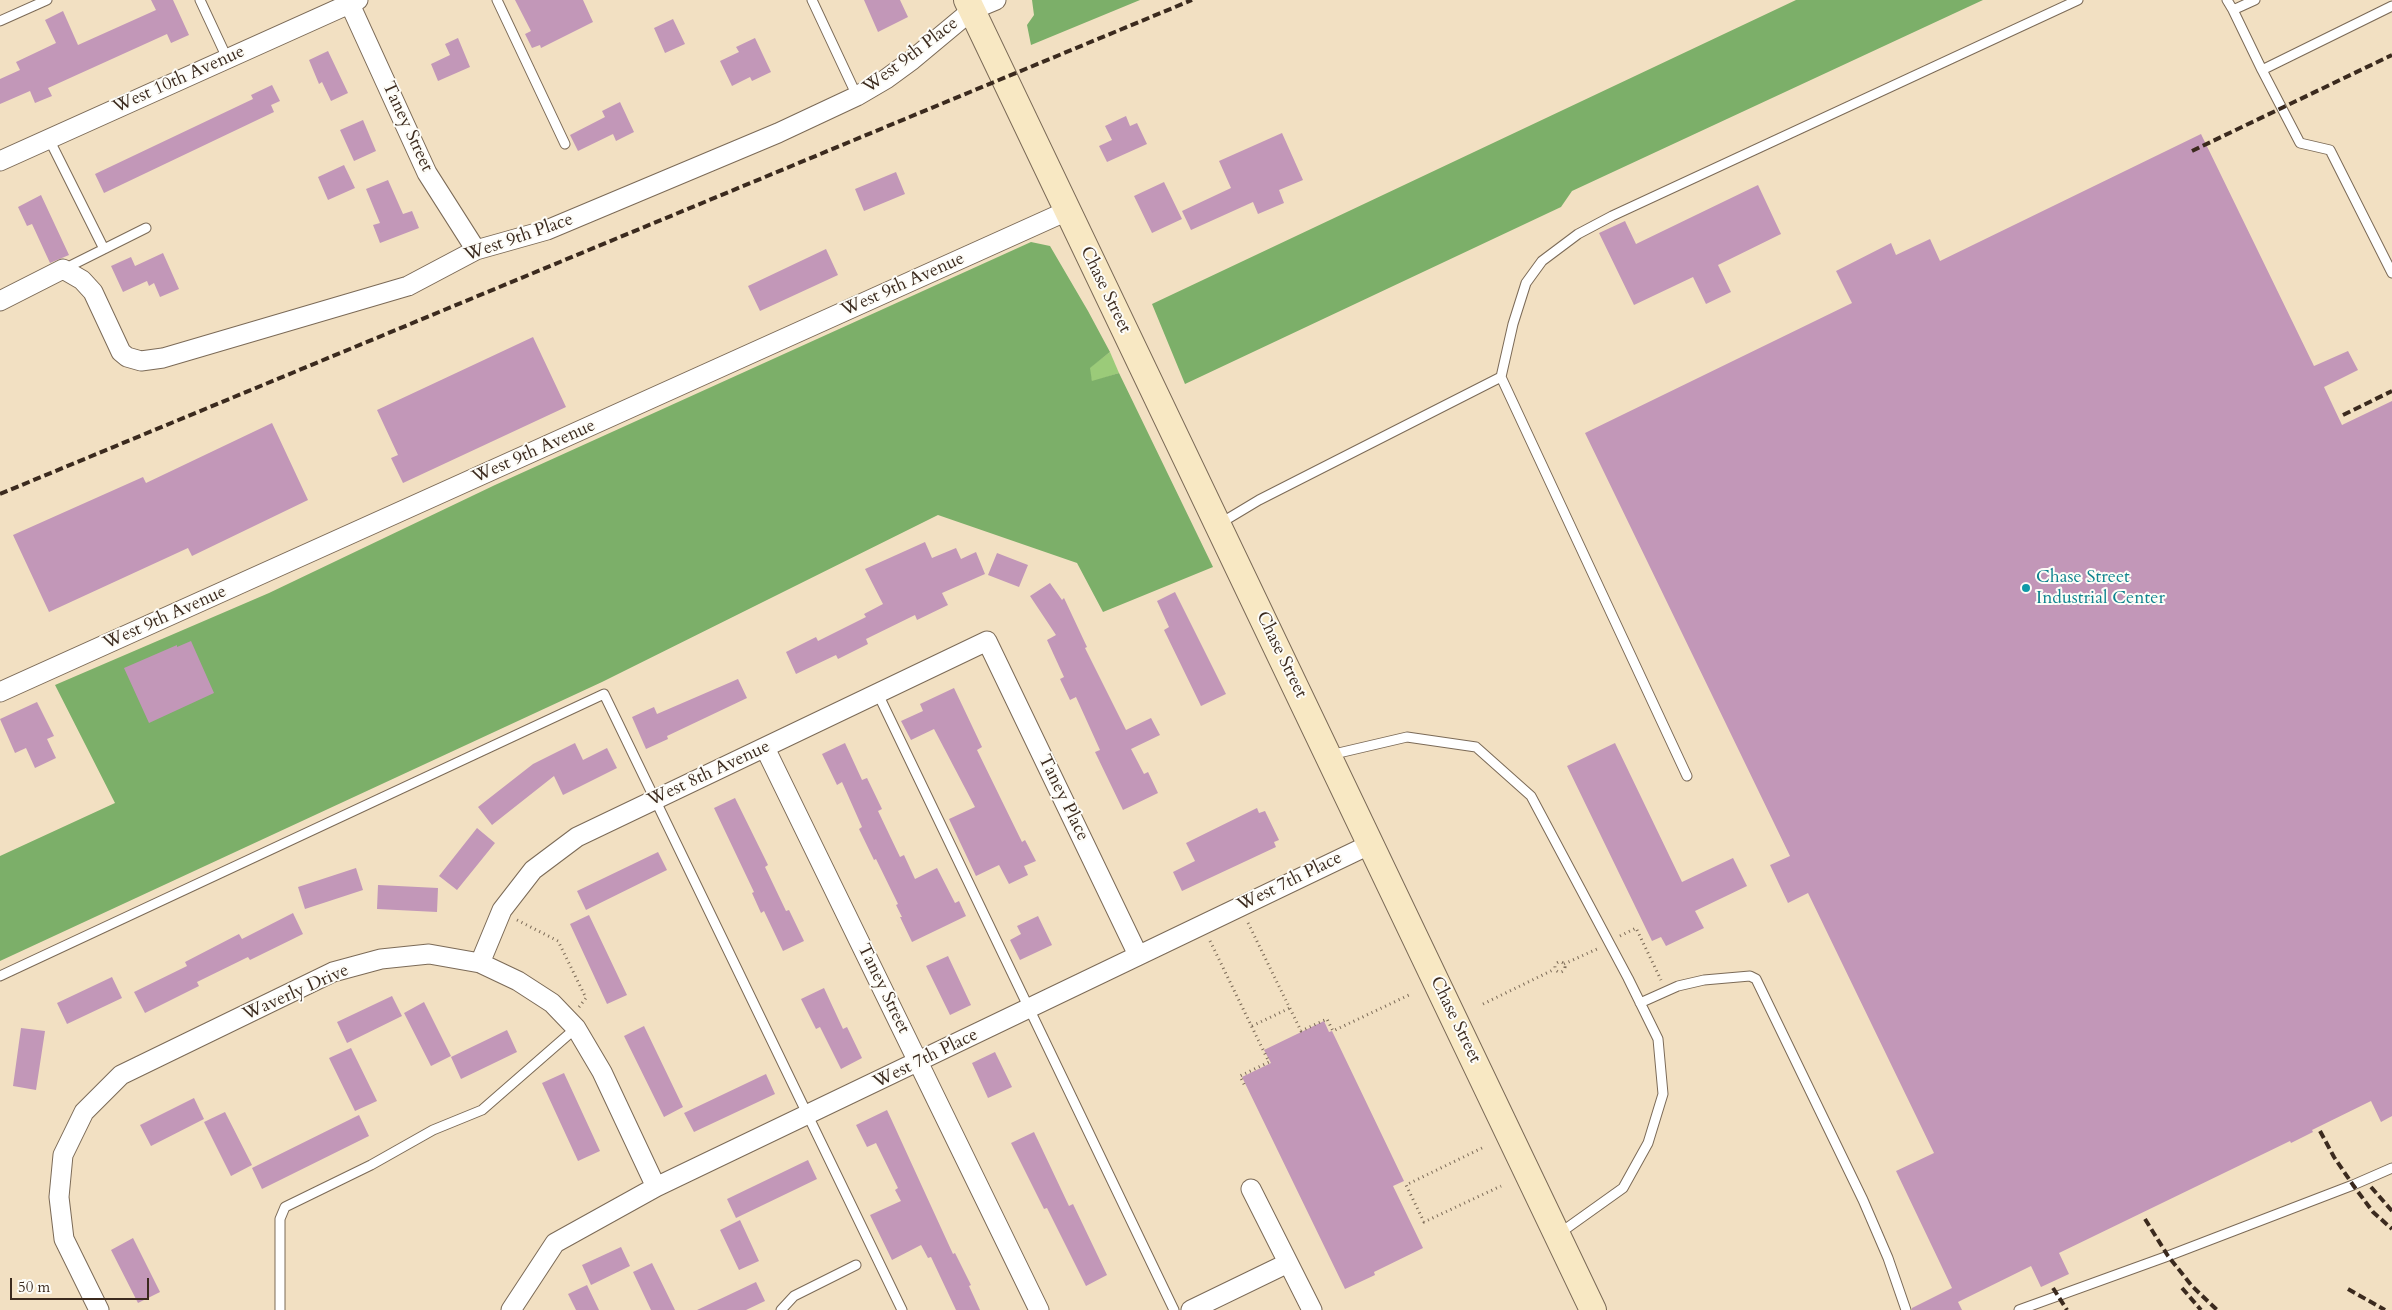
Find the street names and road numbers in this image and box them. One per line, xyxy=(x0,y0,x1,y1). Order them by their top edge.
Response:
street label: West 9th Place xyxy=(859,13,963,99)
street label: West 10th Avenue xyxy=(110,41,248,119)
street label: Taney Street xyxy=(377,78,437,176)
street label: West 9th Place xyxy=(462,209,576,267)
street label: Chase Street xyxy=(1075,243,1135,337)
street label: West 9th Avenue xyxy=(838,248,968,322)
street label: West 9th Avenue xyxy=(469,415,599,489)
street label: West 9th Avenue xyxy=(100,581,230,655)
street label: Chase Street xyxy=(1251,608,1311,702)
street label: West 8th Avenue xyxy=(644,736,774,812)
street label: Taney Place xyxy=(1033,751,1093,845)
street label: West 7th Place xyxy=(1234,847,1346,917)
street label: Taney Street xyxy=(852,941,914,1037)
street label: Waverly Drive xyxy=(240,960,352,1026)
street label: Chase Street xyxy=(1425,973,1485,1067)
street label: West 7th Place xyxy=(870,1024,982,1094)

